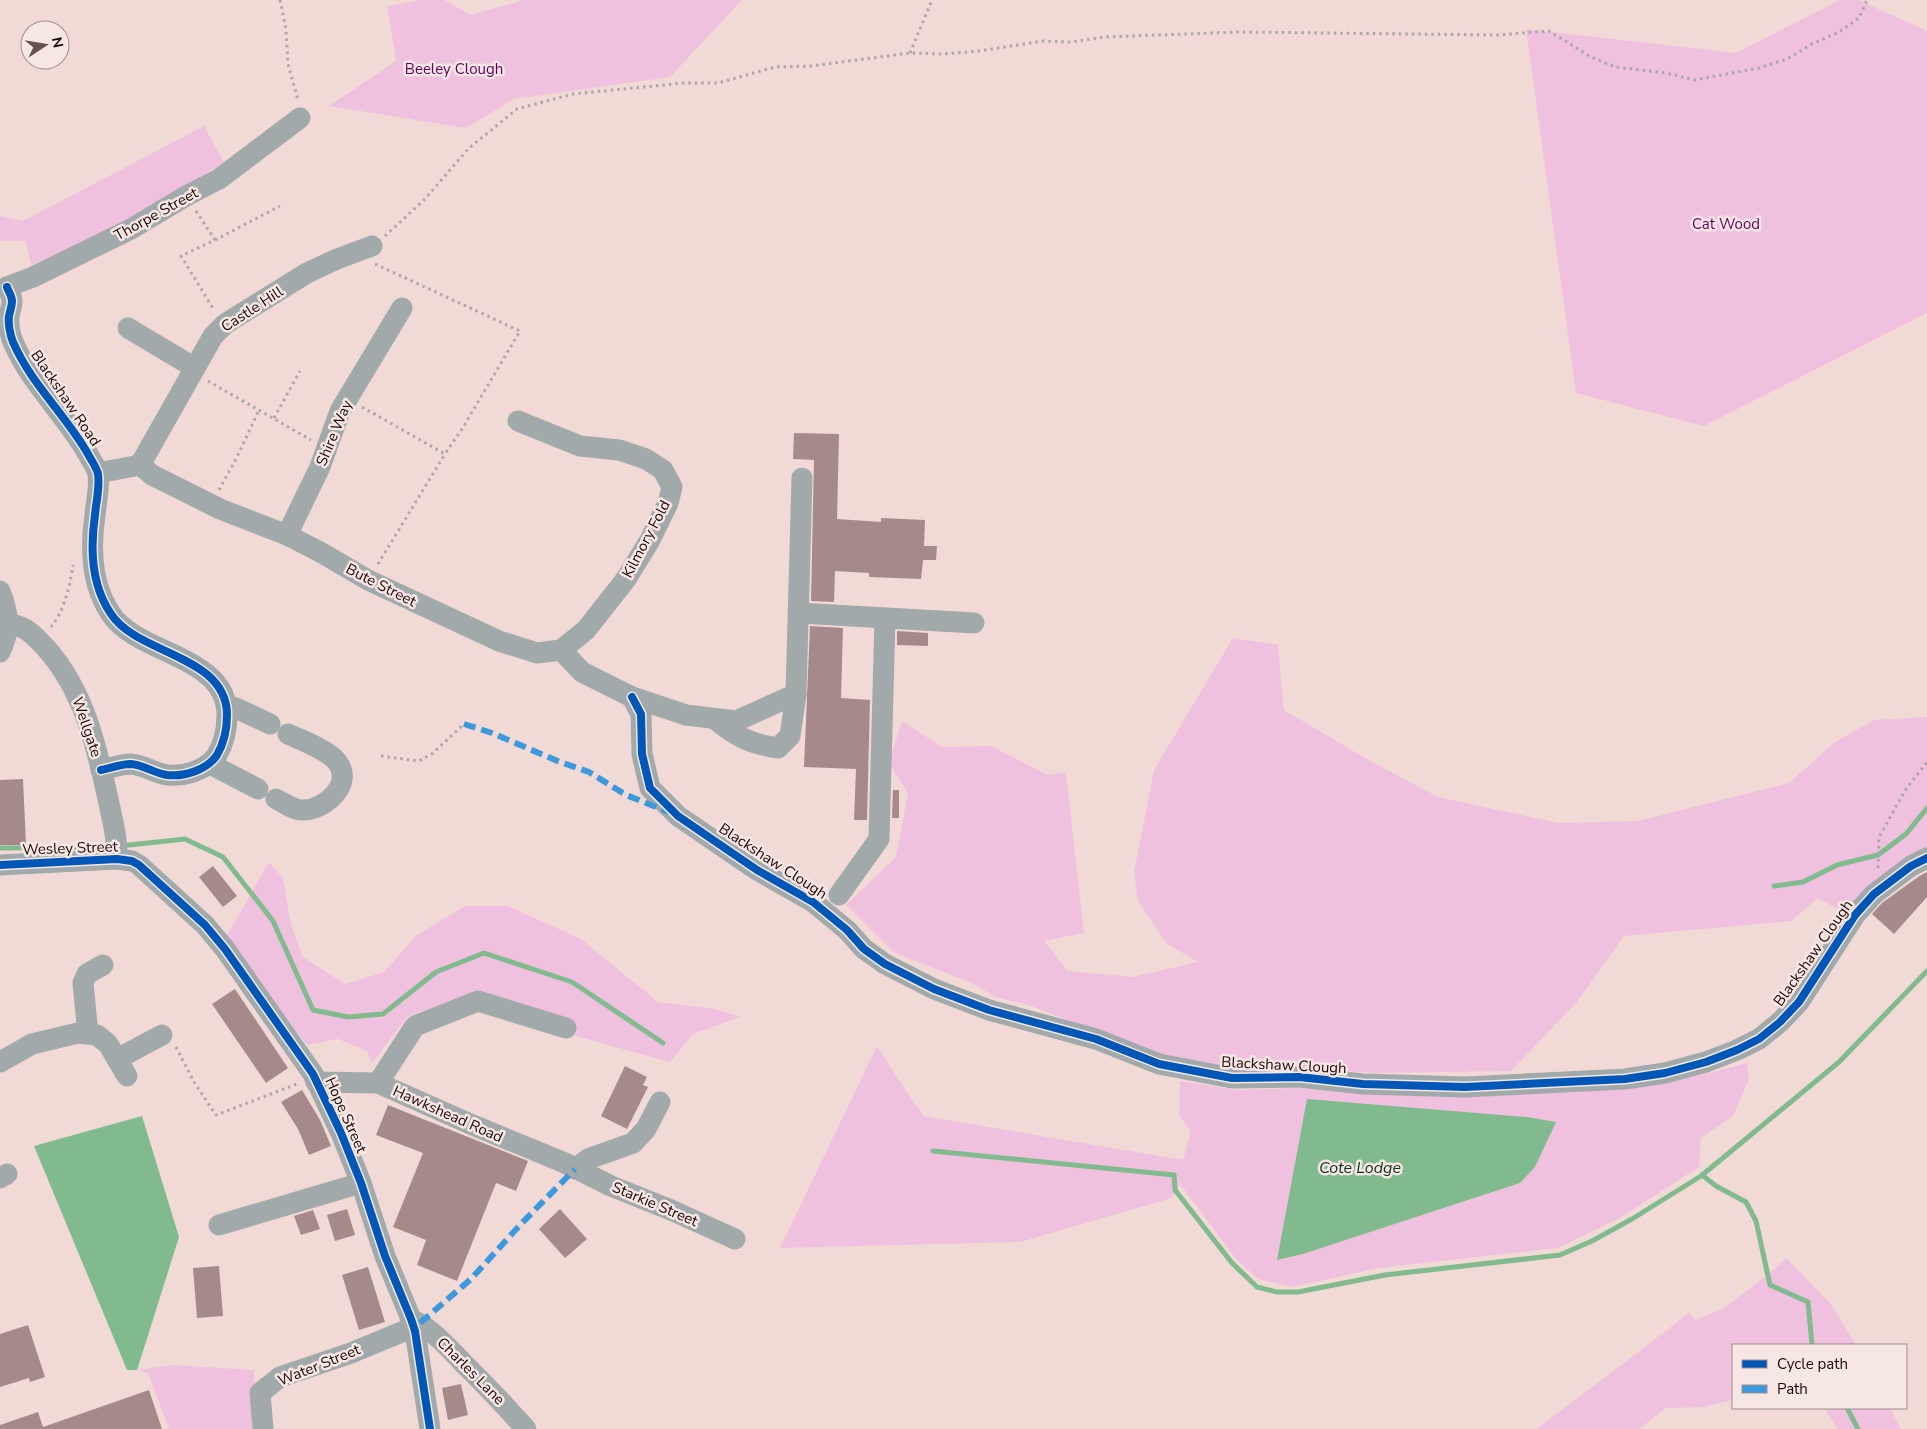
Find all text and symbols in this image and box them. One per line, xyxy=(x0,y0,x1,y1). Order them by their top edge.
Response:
north arrow xyxy=(20,20,70,70)
text: N xyxy=(47,35,68,50)
park label: Beeley Clough xyxy=(405,59,503,79)
street label: Thorpe Street xyxy=(111,182,202,245)
park label: Cat Wood xyxy=(1692,214,1760,234)
street label: Castle Hill xyxy=(217,281,287,336)
street label: Blackshaw Road xyxy=(26,346,106,450)
street label: Shire Way xyxy=(311,397,357,469)
street label: Kilmory Fold xyxy=(617,497,675,581)
street label: Bute Street xyxy=(342,559,420,612)
street label: Wellgate xyxy=(67,694,107,760)
street label: Blackshaw Clough xyxy=(715,818,831,904)
street label: Wesley Street xyxy=(22,836,119,860)
street label: Blackshaw Clough xyxy=(1769,896,1857,1010)
street label: Blackshaw Clough xyxy=(1221,1052,1347,1078)
street label: Hope Street xyxy=(320,1074,372,1157)
street label: Hawkshead Road xyxy=(390,1081,506,1147)
water label: Cote Lodge xyxy=(1319,1157,1401,1179)
street label: Starkie Street xyxy=(609,1177,702,1231)
street label: Charles Lane xyxy=(433,1333,509,1409)
street label: Water Street xyxy=(275,1339,364,1391)
legend xyxy=(1732,1344,1907,1409)
text: Cycle path xyxy=(1777,1354,1848,1374)
text: Path xyxy=(1777,1379,1808,1399)

